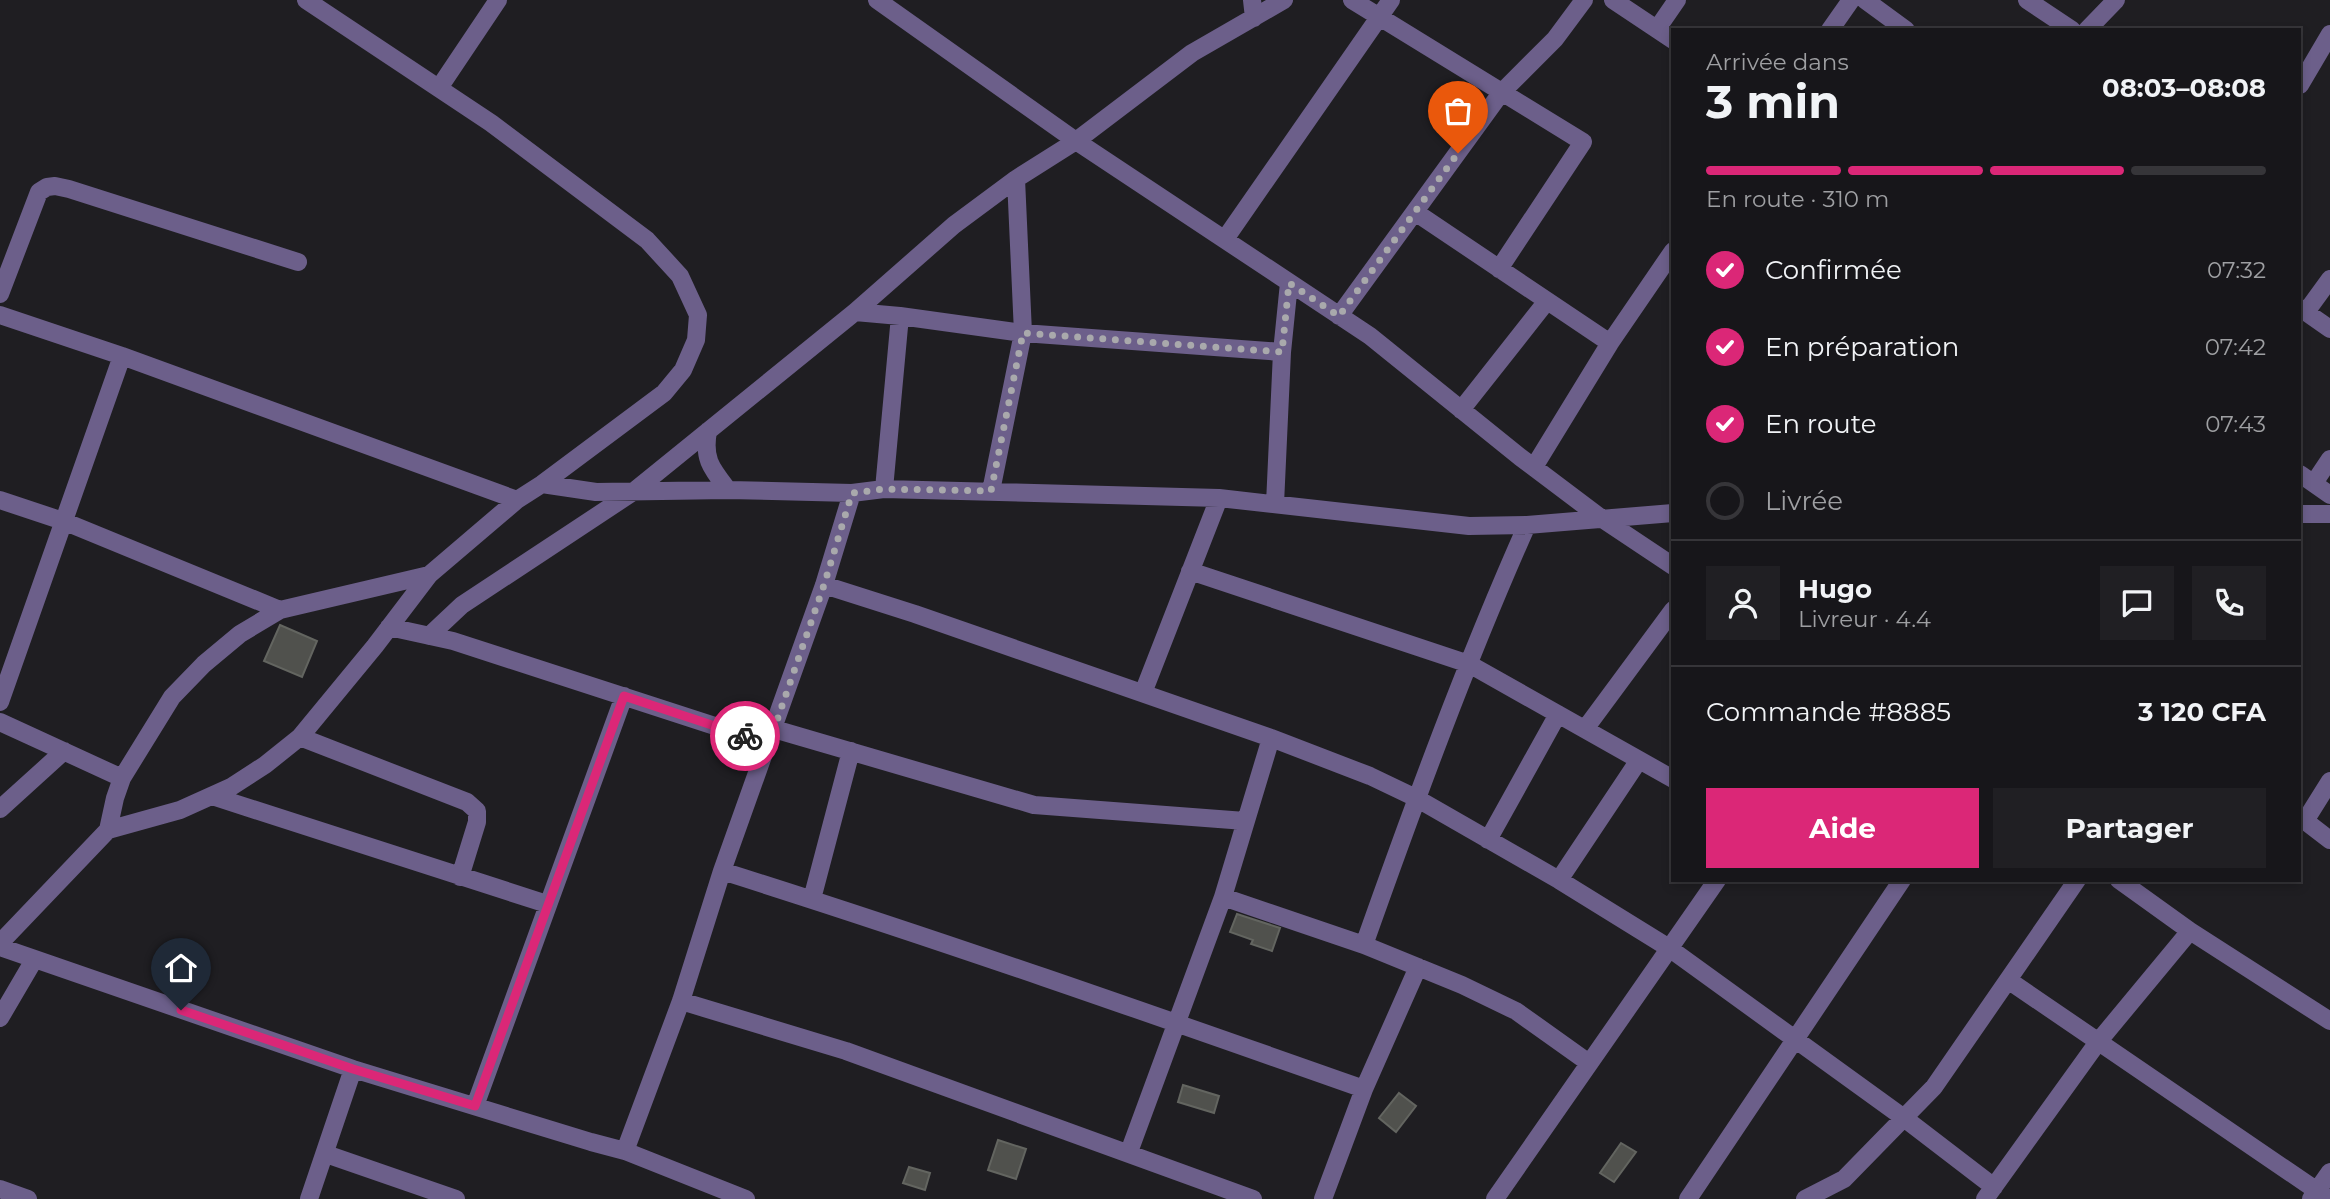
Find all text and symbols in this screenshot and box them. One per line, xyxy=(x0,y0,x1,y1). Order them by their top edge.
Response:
text: Arrivée dans xyxy=(1706,48,1849,76)
text: 08:03–08:08 xyxy=(2102,72,2266,104)
text: 3 min xyxy=(1706,73,1840,130)
pin xyxy=(1428,81,1488,153)
icon: bag xyxy=(1439,92,1477,130)
text: En route · 310 m xyxy=(1706,185,1889,213)
icon: check xyxy=(1706,251,1744,289)
text: Confirmée xyxy=(1765,254,1902,286)
text: 07:32 xyxy=(2207,256,2266,284)
icon: check xyxy=(1706,328,1744,366)
text: En préparation xyxy=(1765,331,1959,363)
text: 07:42 xyxy=(2205,333,2266,361)
icon: check xyxy=(1706,405,1744,443)
text: En route xyxy=(1765,408,1876,440)
text: 07:43 xyxy=(2205,410,2266,438)
text: Livrée xyxy=(1765,485,1843,517)
button: person xyxy=(1706,566,1780,640)
button: chat xyxy=(2100,566,2174,640)
button: phone xyxy=(2192,566,2266,640)
text: Hugo xyxy=(1798,573,1872,605)
text: Livreur · 4.4 xyxy=(1798,605,1931,633)
text: Commande #8885 xyxy=(1706,696,1951,728)
text: 3 120 CFA xyxy=(2138,696,2266,728)
courier xyxy=(710,701,780,771)
icon: bike xyxy=(726,717,764,755)
button: Aide xyxy=(1706,788,1979,868)
button: Partager xyxy=(1993,788,2266,868)
pin xyxy=(151,938,211,1010)
icon: home xyxy=(162,949,200,987)

